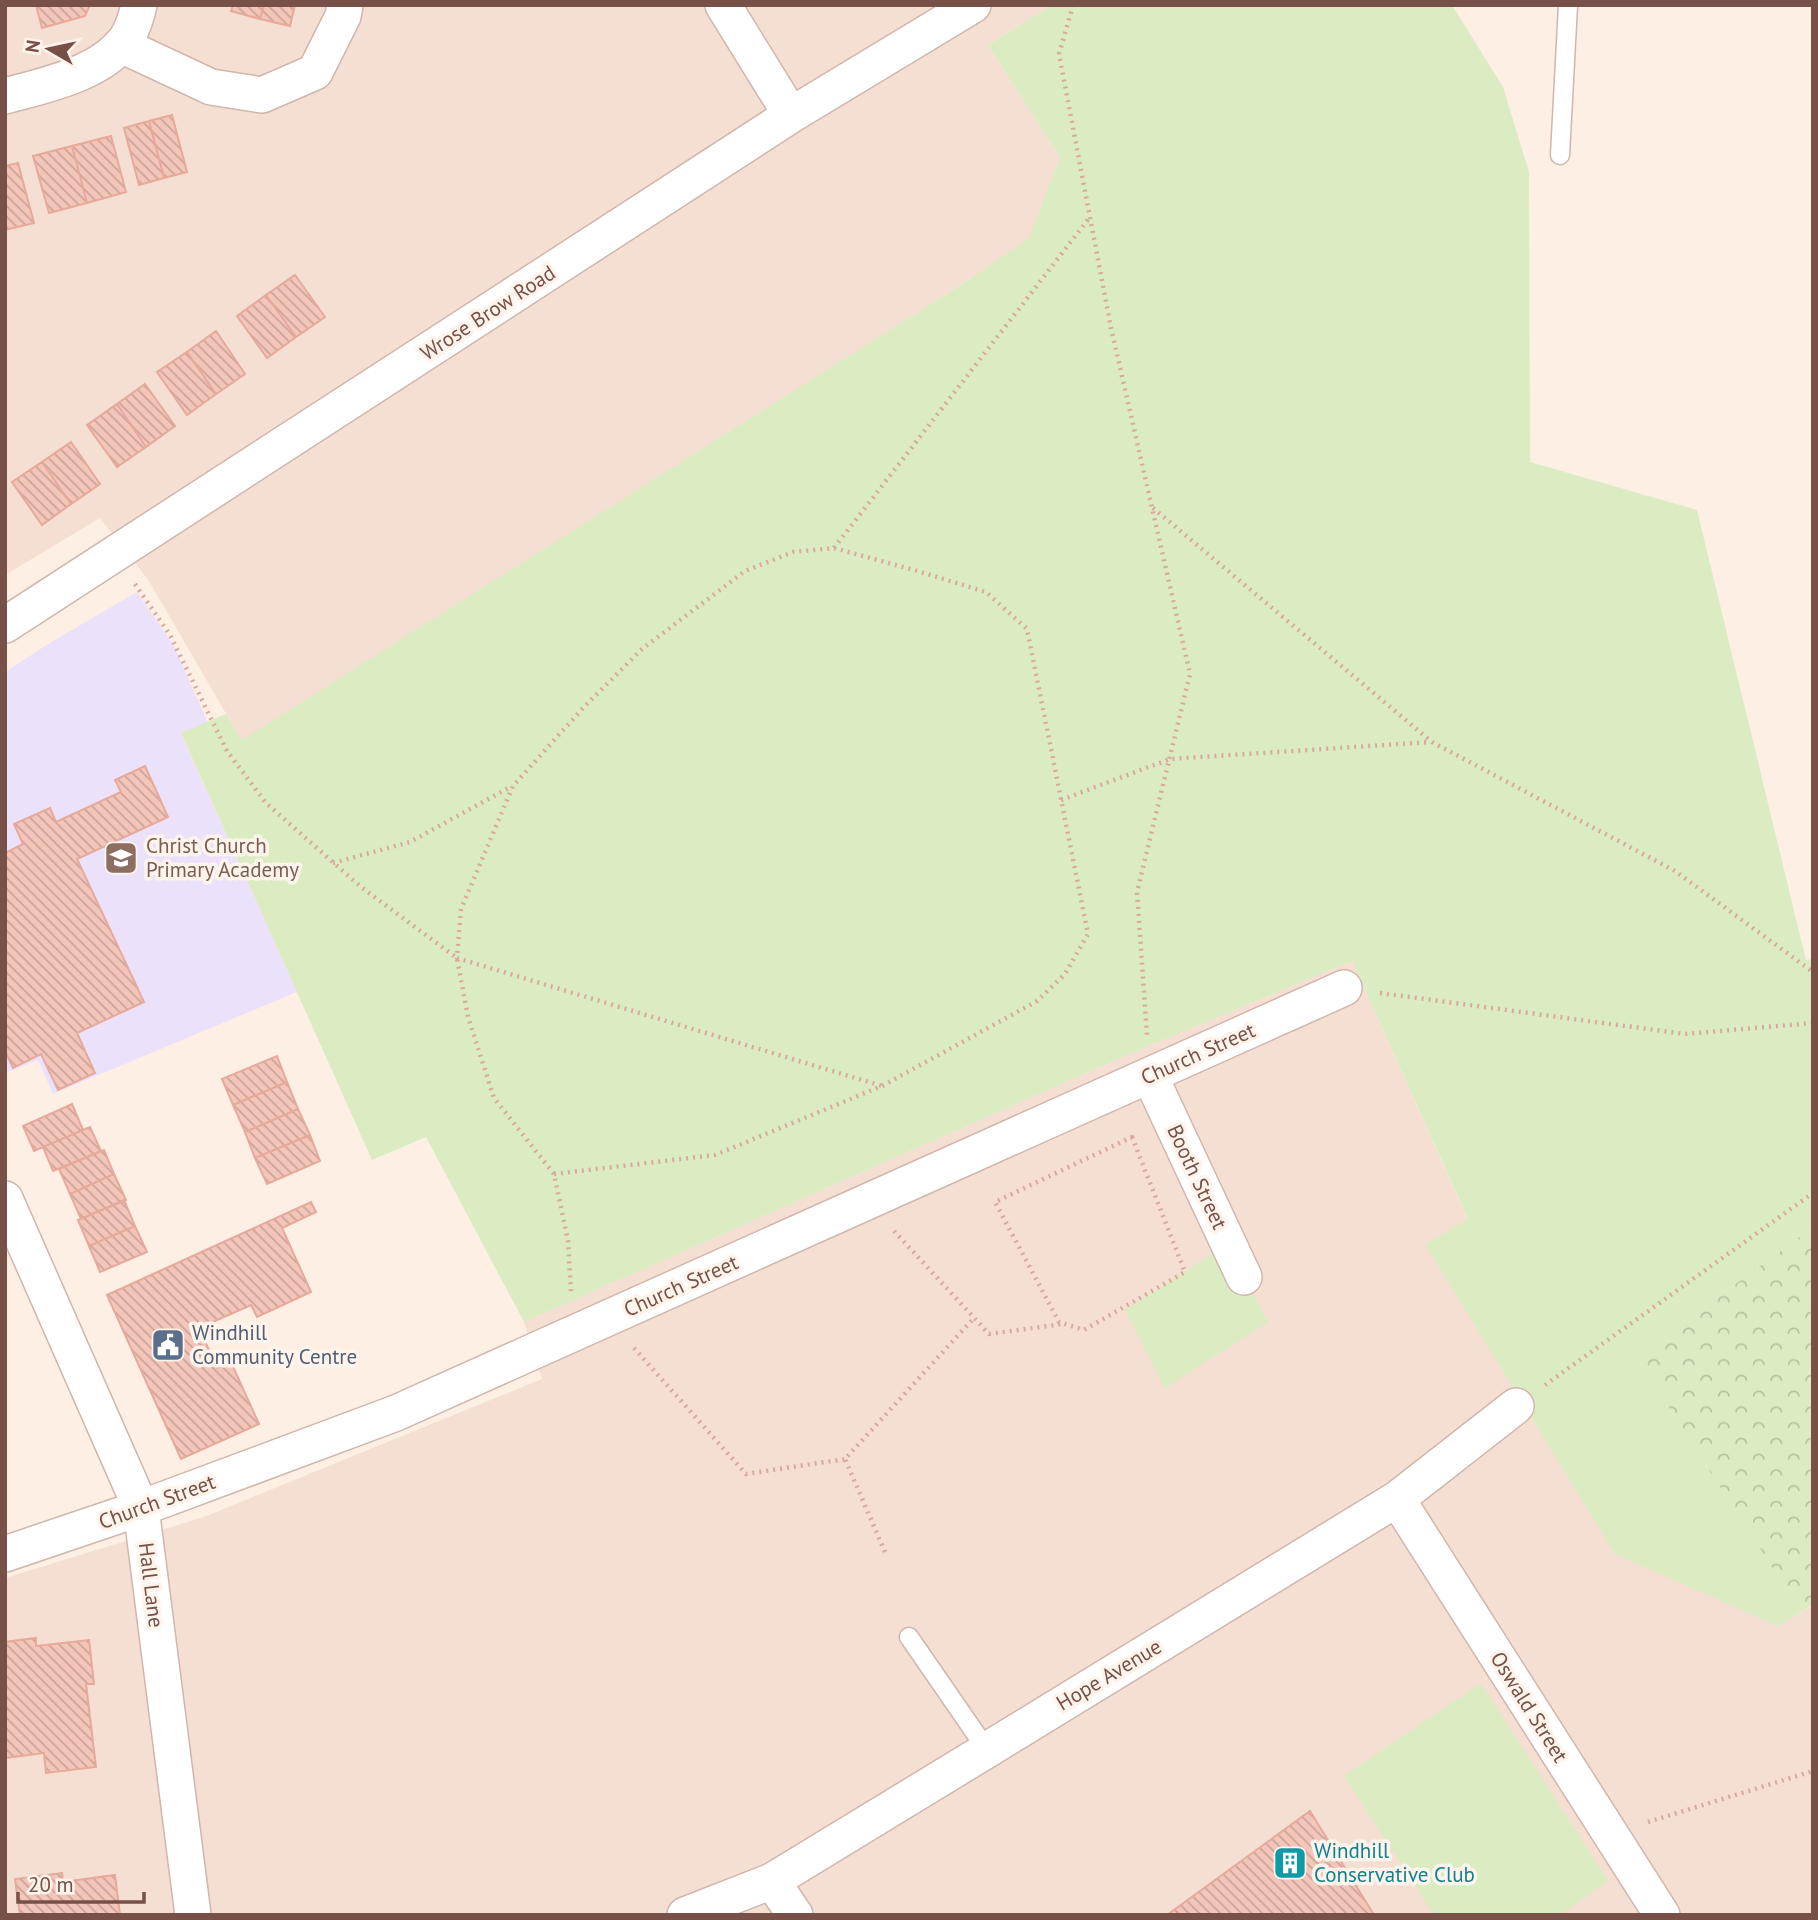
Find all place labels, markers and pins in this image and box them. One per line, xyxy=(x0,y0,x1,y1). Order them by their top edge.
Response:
place label: Christ Church Primary Academy xyxy=(146,832,299,883)
school or university icon: Christ Church Primary Academy xyxy=(102,839,140,877)
place label: Windhill Community Centre xyxy=(192,1319,357,1370)
public building icon: Windhill Community Centre xyxy=(149,1326,187,1364)
place label: Windhill Conservative Club xyxy=(1314,1837,1475,1888)
building icon: Windhill Conservative Club xyxy=(1271,1844,1309,1882)

